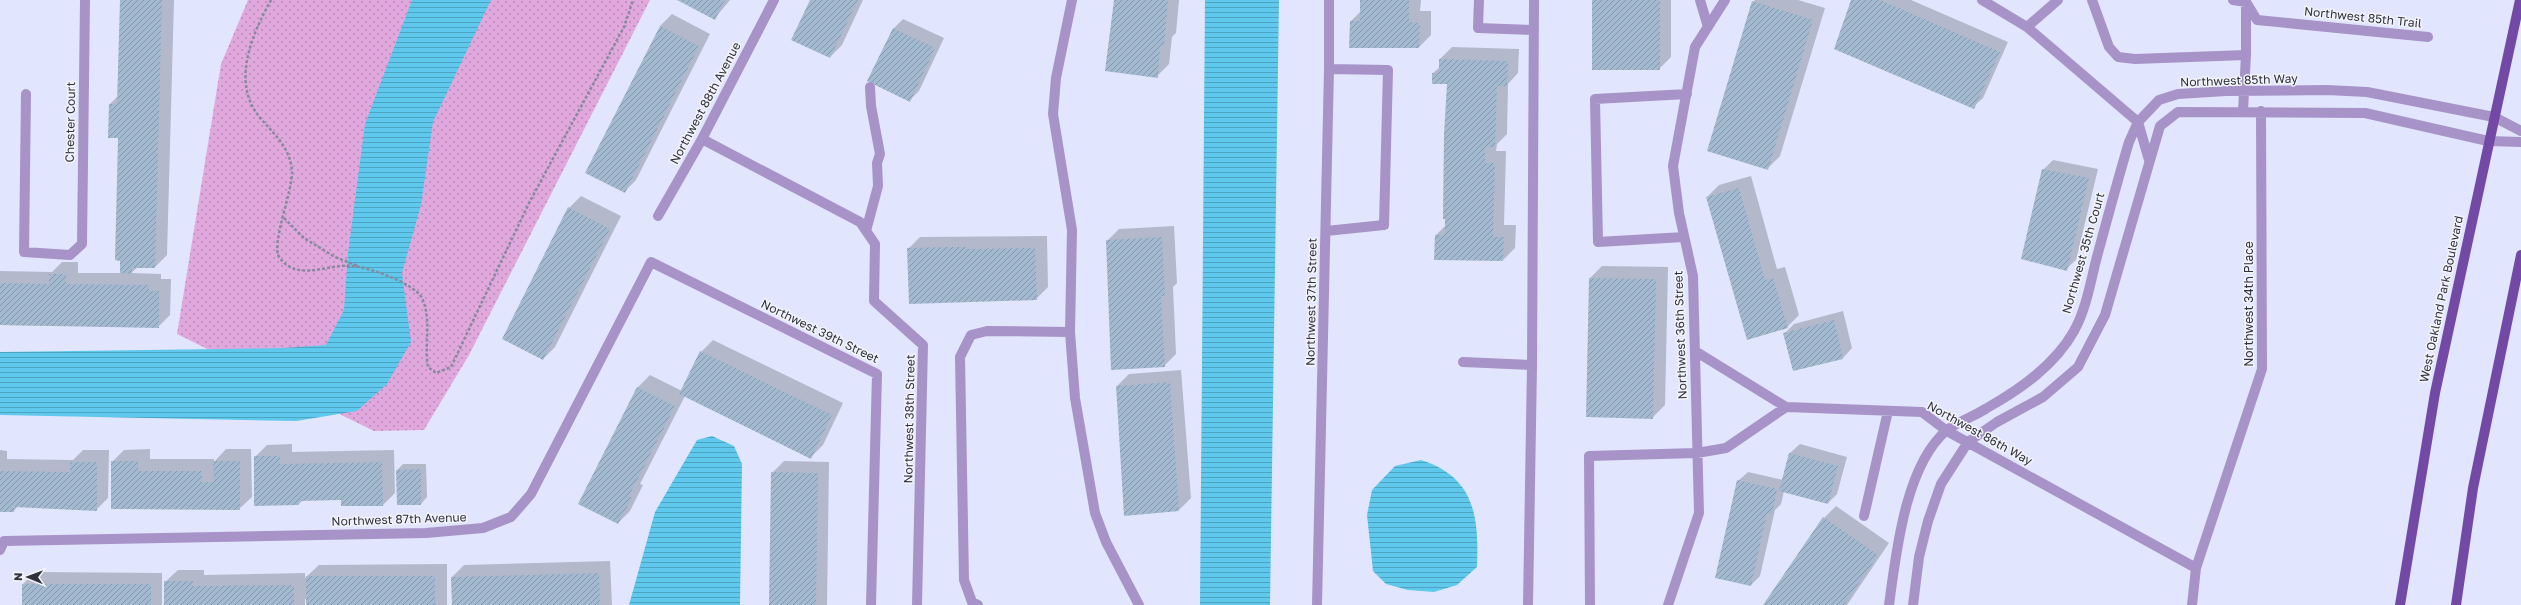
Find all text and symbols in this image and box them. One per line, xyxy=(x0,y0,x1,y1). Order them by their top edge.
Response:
street label: Northwest 85th Trail xyxy=(2303,3,2423,31)
street label: Northwest 88th Avenue xyxy=(666,39,744,167)
street label: Northwest 85th Way xyxy=(2180,70,2298,90)
street label: Chester Court xyxy=(62,81,78,162)
street label: Northwest 35th Court xyxy=(2058,190,2108,315)
street label: West Oakland Park Boulevard xyxy=(2416,214,2466,384)
street label: Northwest 37th Street xyxy=(1302,238,1320,366)
street label: Northwest 34th Place xyxy=(2241,241,2256,367)
street label: Northwest 36th Street xyxy=(1670,270,1690,400)
street label: Northwest 39th Street xyxy=(759,296,881,366)
street label: Northwest 38th Street xyxy=(900,354,918,484)
street label: Northwest 86th Way xyxy=(1925,398,2036,468)
street label: Northwest 87th Avenue xyxy=(331,509,467,529)
north arrow xyxy=(8,557,48,597)
text: N xyxy=(11,573,24,581)

